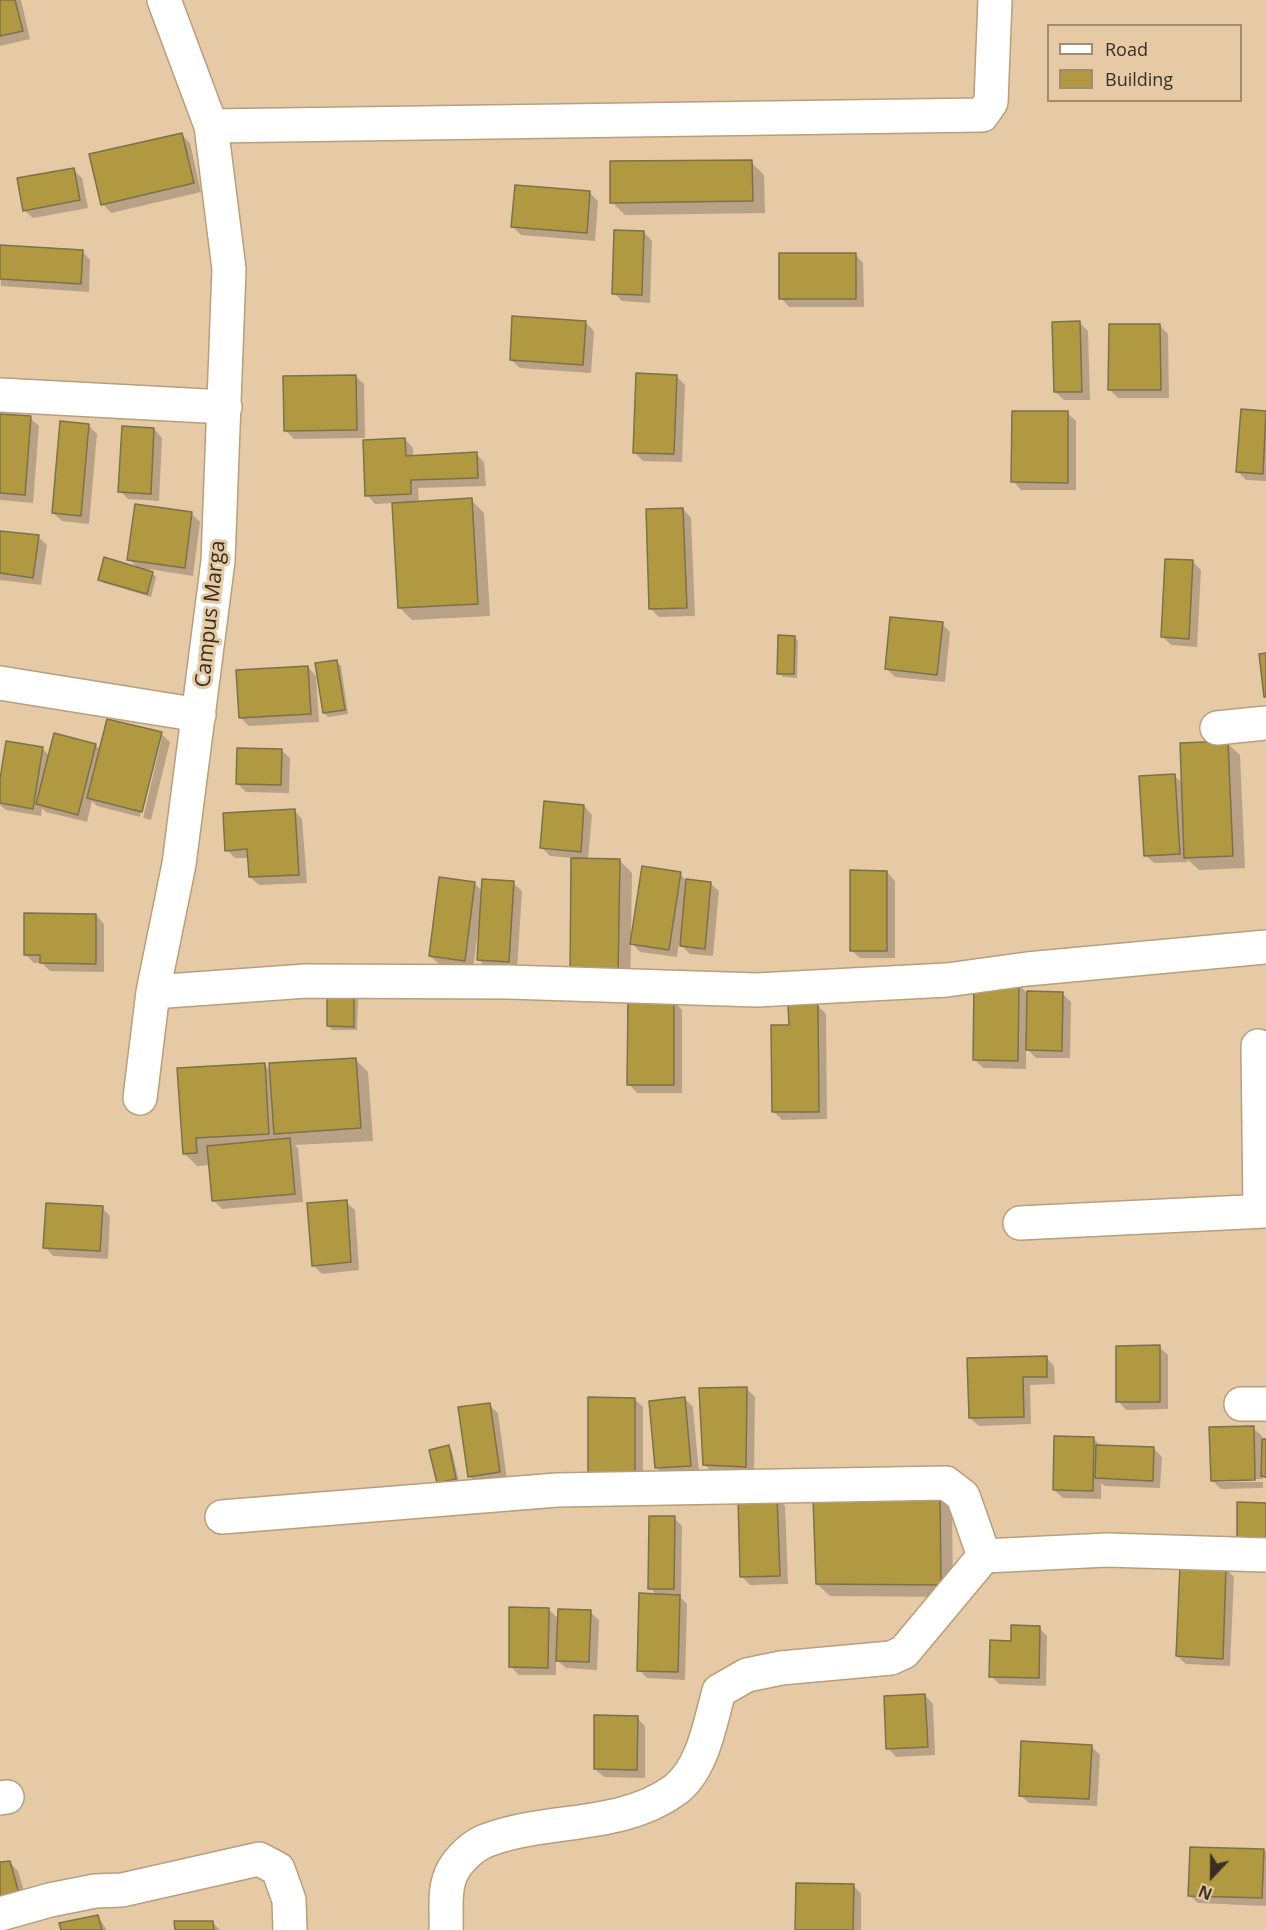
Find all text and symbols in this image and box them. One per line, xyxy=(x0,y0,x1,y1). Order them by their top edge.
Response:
legend xyxy=(1047,24,1242,102)
text: Road xyxy=(1105,37,1148,61)
text: Building xyxy=(1105,67,1173,91)
street label: Campus Marga xyxy=(191,539,231,689)
north arrow xyxy=(1182,1846,1242,1906)
text: N xyxy=(1195,1880,1215,1905)

